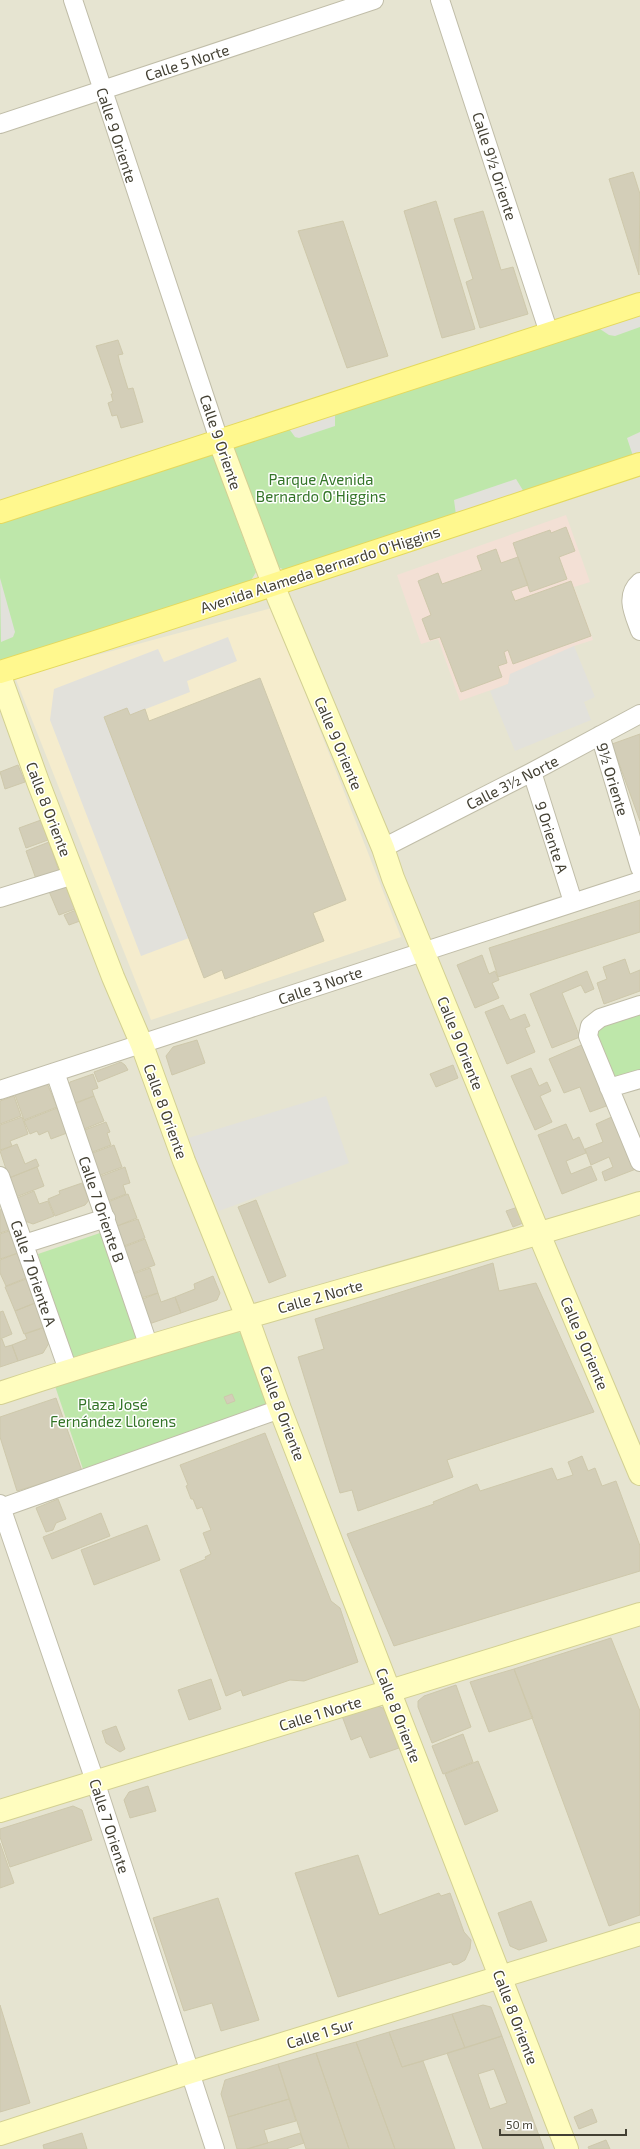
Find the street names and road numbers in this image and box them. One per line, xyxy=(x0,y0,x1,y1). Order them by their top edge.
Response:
street label: Calle 5 Norte xyxy=(143,40,231,84)
street label: Calle 9 Oriente xyxy=(93,85,141,185)
street label: Calle 9½ Oriente xyxy=(469,110,521,222)
street label: Calle 9 Oriente xyxy=(196,392,246,492)
street label: Avenida Alameda Bernardo O'Higgins xyxy=(198,522,442,616)
street label: Calle 9 Oriente xyxy=(311,694,367,792)
street label: 9½ Oriente xyxy=(593,740,633,818)
street label: Calle 3½ Norte xyxy=(463,751,561,813)
street label: Calle 8 Oriente xyxy=(23,759,75,859)
street label: 9 Oriente A xyxy=(532,799,572,876)
street label: Calle 3 Norte xyxy=(276,962,364,1008)
street label: Calle 9 Oriente xyxy=(434,994,488,1092)
street label: Calle 8 Oriente xyxy=(140,1061,192,1161)
street label: Calle 7 Oriente B xyxy=(75,1154,129,1264)
street label: Calle 7 Oriente A xyxy=(7,1218,61,1329)
street label: Calle 2 Norte xyxy=(275,1275,365,1317)
street label: Calle 9 Oriente xyxy=(557,1294,613,1392)
street label: Calle 8 Oriente xyxy=(257,1363,309,1463)
street label: Calle 8 Oriente xyxy=(373,1665,425,1765)
street label: Calle 1 Norte xyxy=(277,1692,363,1734)
street label: Calle 7 Oriente xyxy=(86,1776,134,1876)
street label: Calle 8 Oriente xyxy=(490,1967,542,2067)
street label: Calle 1 Sur xyxy=(284,2014,356,2052)

